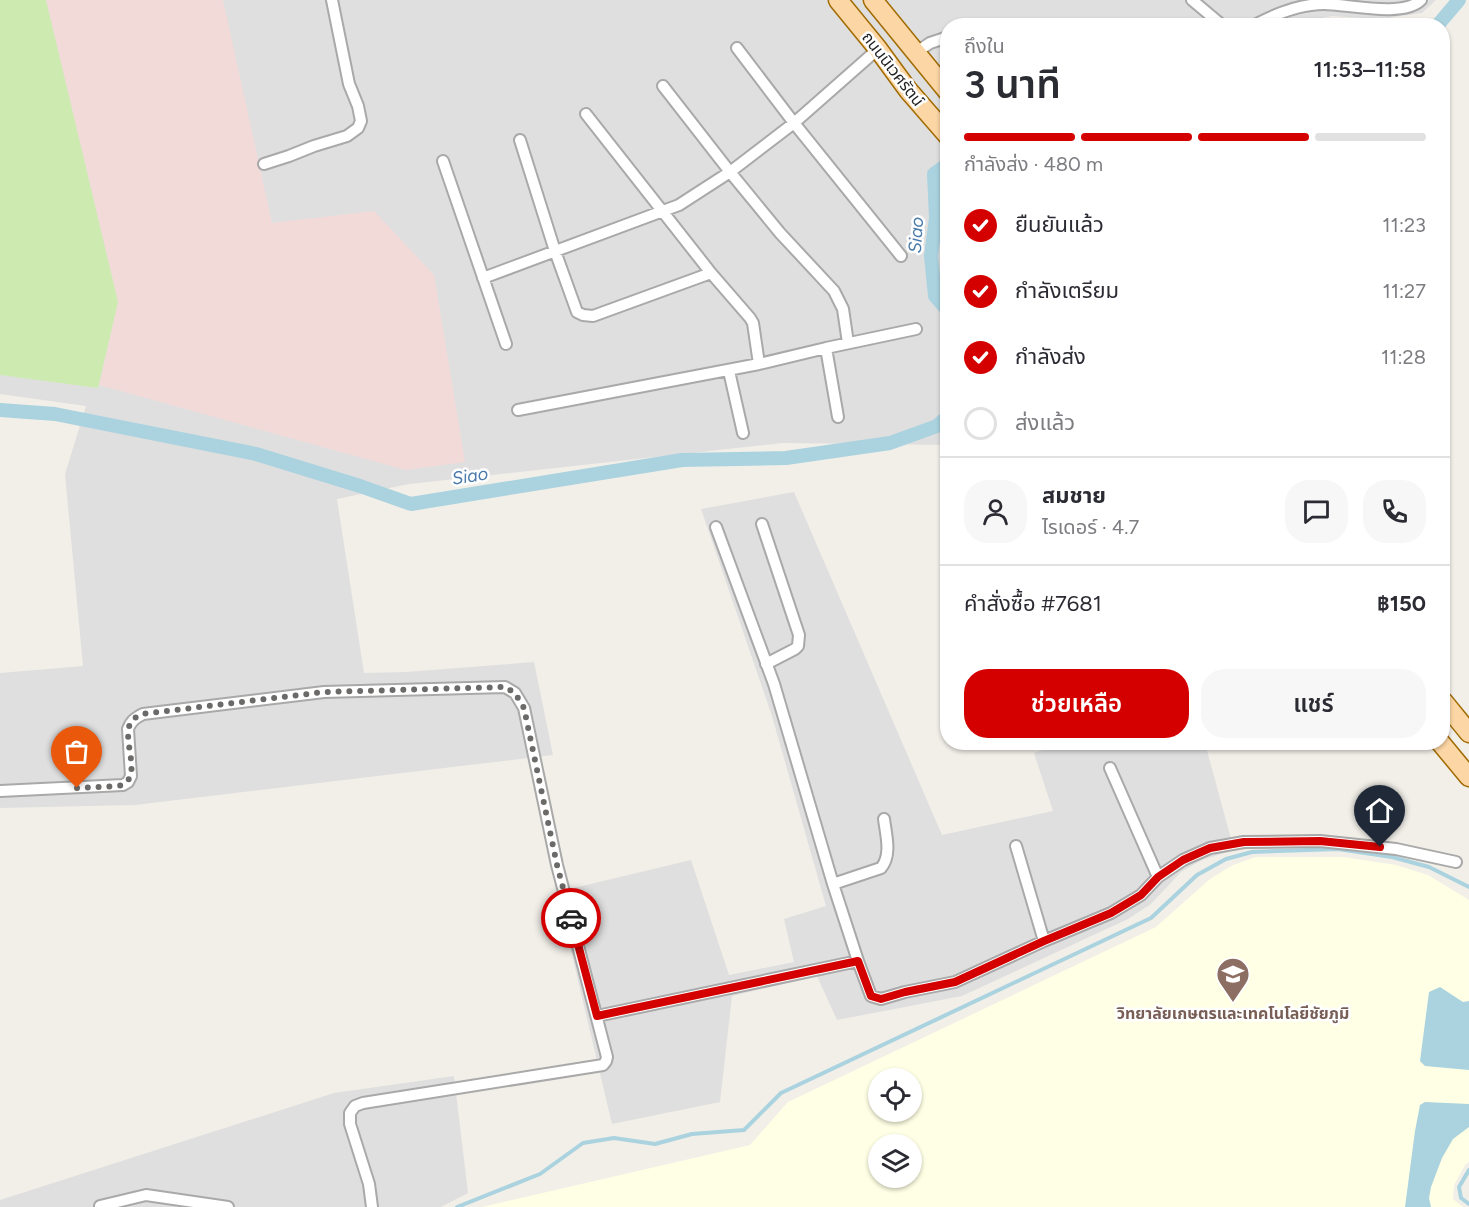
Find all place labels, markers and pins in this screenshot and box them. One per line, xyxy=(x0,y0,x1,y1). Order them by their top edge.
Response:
pin xyxy=(51,726,102,788)
pin xyxy=(1354,785,1405,847)
school or university icon: วิทยาลัยเกษตรและเทคโนโลยีชัยภูมิ xyxy=(1215,956,1251,1003)
place label: วิทยาลัยเกษตรและเทคโนโลยีชัยภูมิ xyxy=(1116,1004,1349,1024)

